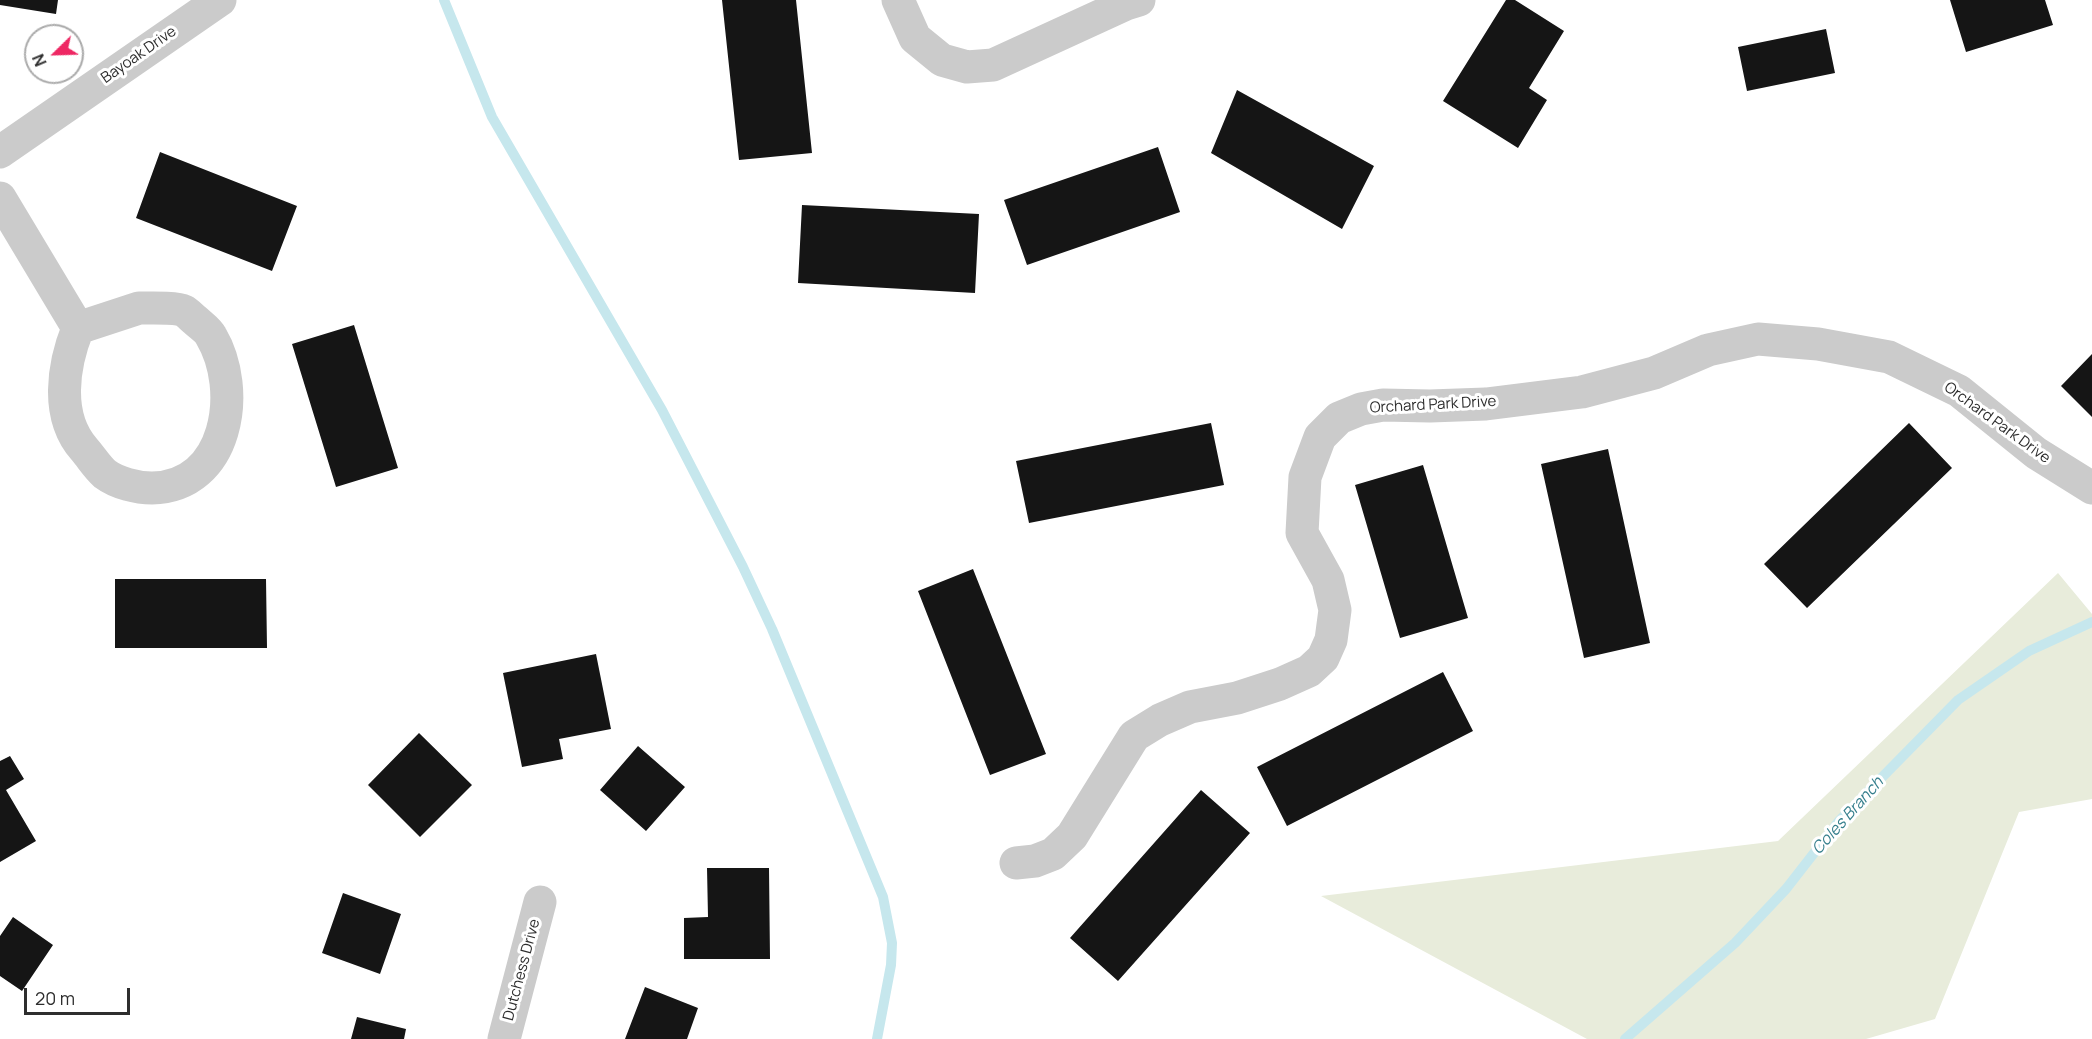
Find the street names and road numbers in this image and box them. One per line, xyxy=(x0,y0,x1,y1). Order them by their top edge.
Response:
street label: Bayoak Drive xyxy=(98,23,180,87)
street label: Orchard Park Drive xyxy=(1940,378,2054,468)
street label: Orchard Park Drive xyxy=(1369,393,1497,417)
street label: Dutchess Drive xyxy=(500,917,544,1023)

